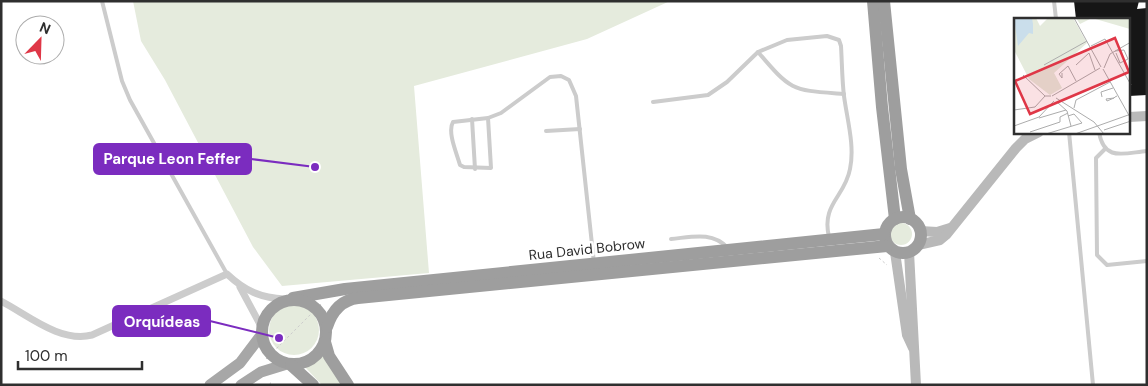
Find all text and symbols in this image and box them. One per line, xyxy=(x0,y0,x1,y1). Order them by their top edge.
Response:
north arrow xyxy=(15,15,65,65)
text: N xyxy=(37,18,53,38)
inset map xyxy=(1014,18,1130,134)
callout: Parque Leon Feffer xyxy=(94,144,251,174)
text: Parque Leon Feffer xyxy=(103,149,241,169)
street label: Rua David Bobrow xyxy=(528,234,646,264)
callout: Orquídeas xyxy=(113,306,210,336)
text: Orquídeas xyxy=(124,312,200,332)
scale bar xyxy=(18,338,141,370)
text: 100 m xyxy=(25,346,68,366)

